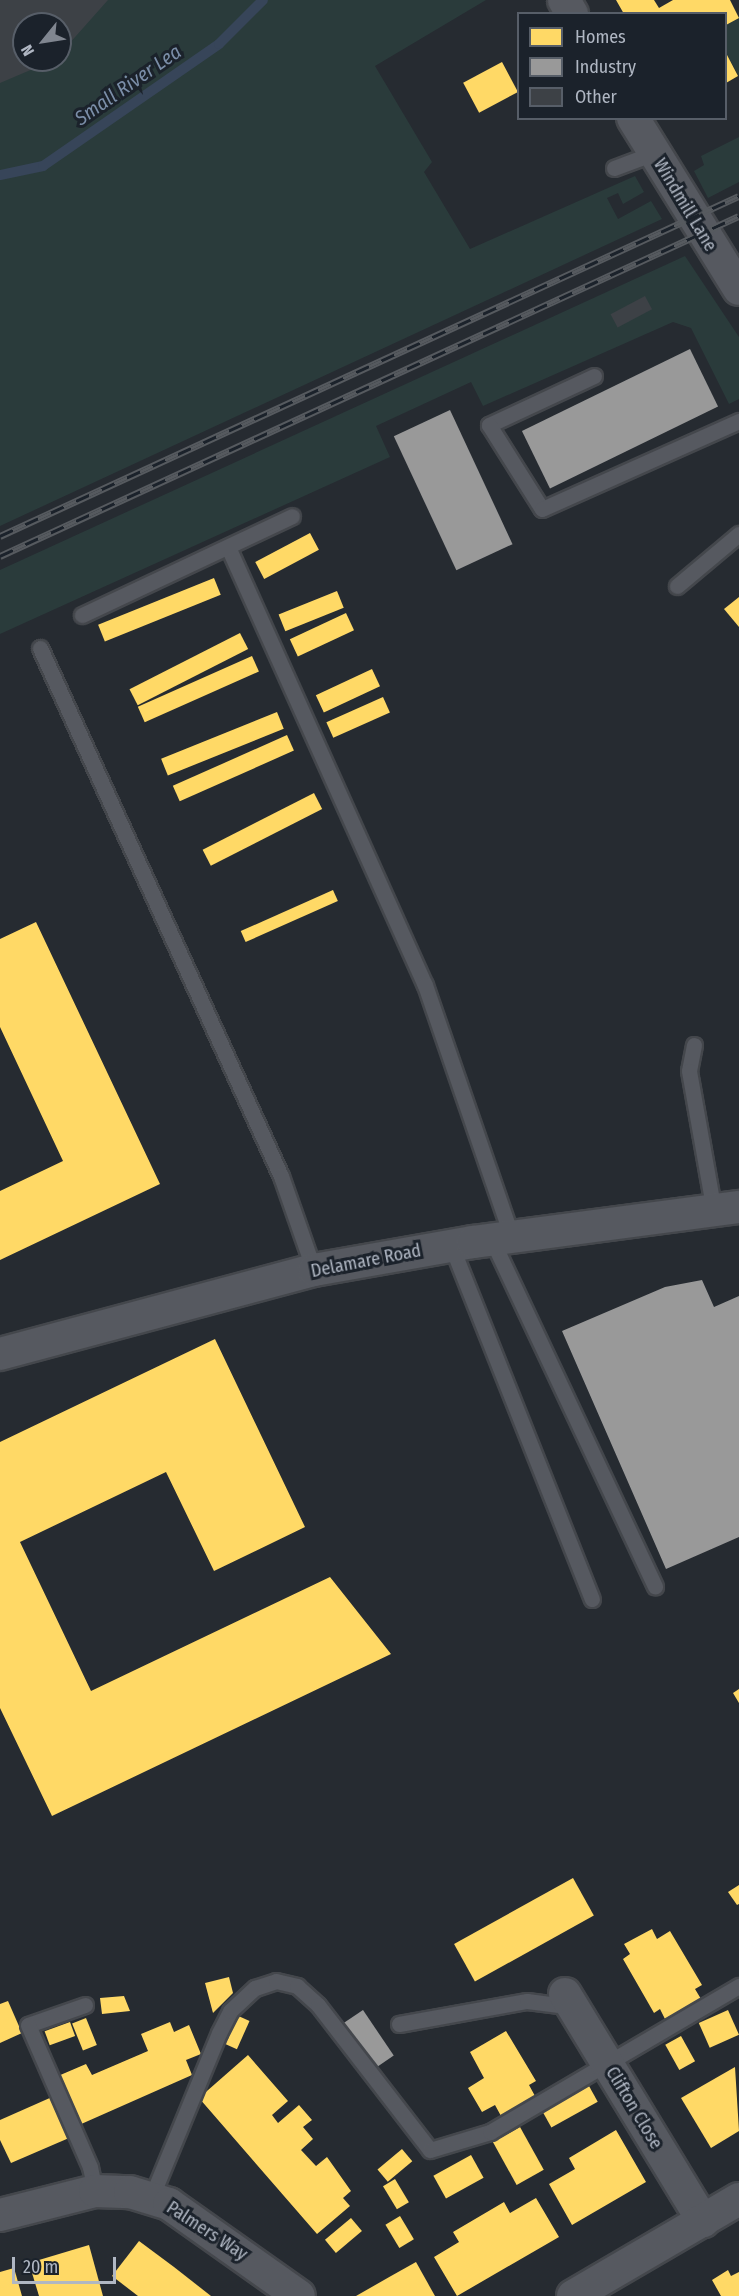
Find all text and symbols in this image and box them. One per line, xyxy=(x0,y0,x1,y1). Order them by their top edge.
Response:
north arrow xyxy=(12,12,72,72)
legend xyxy=(517,12,727,120)
text: Homes xyxy=(575,26,626,48)
water label: Small River Lea xyxy=(70,40,186,130)
text: N xyxy=(17,41,38,59)
text: Industry xyxy=(575,56,636,78)
text: Other xyxy=(575,86,617,108)
street label: Windmill Lane xyxy=(649,155,721,255)
street label: Delamare Road xyxy=(309,1240,423,1282)
street label: Clifton Close xyxy=(601,2063,667,2153)
street label: Palmers Way xyxy=(163,2197,251,2265)
scale bar xyxy=(15,2245,118,2283)
text: 20 m xyxy=(23,2256,58,2278)

